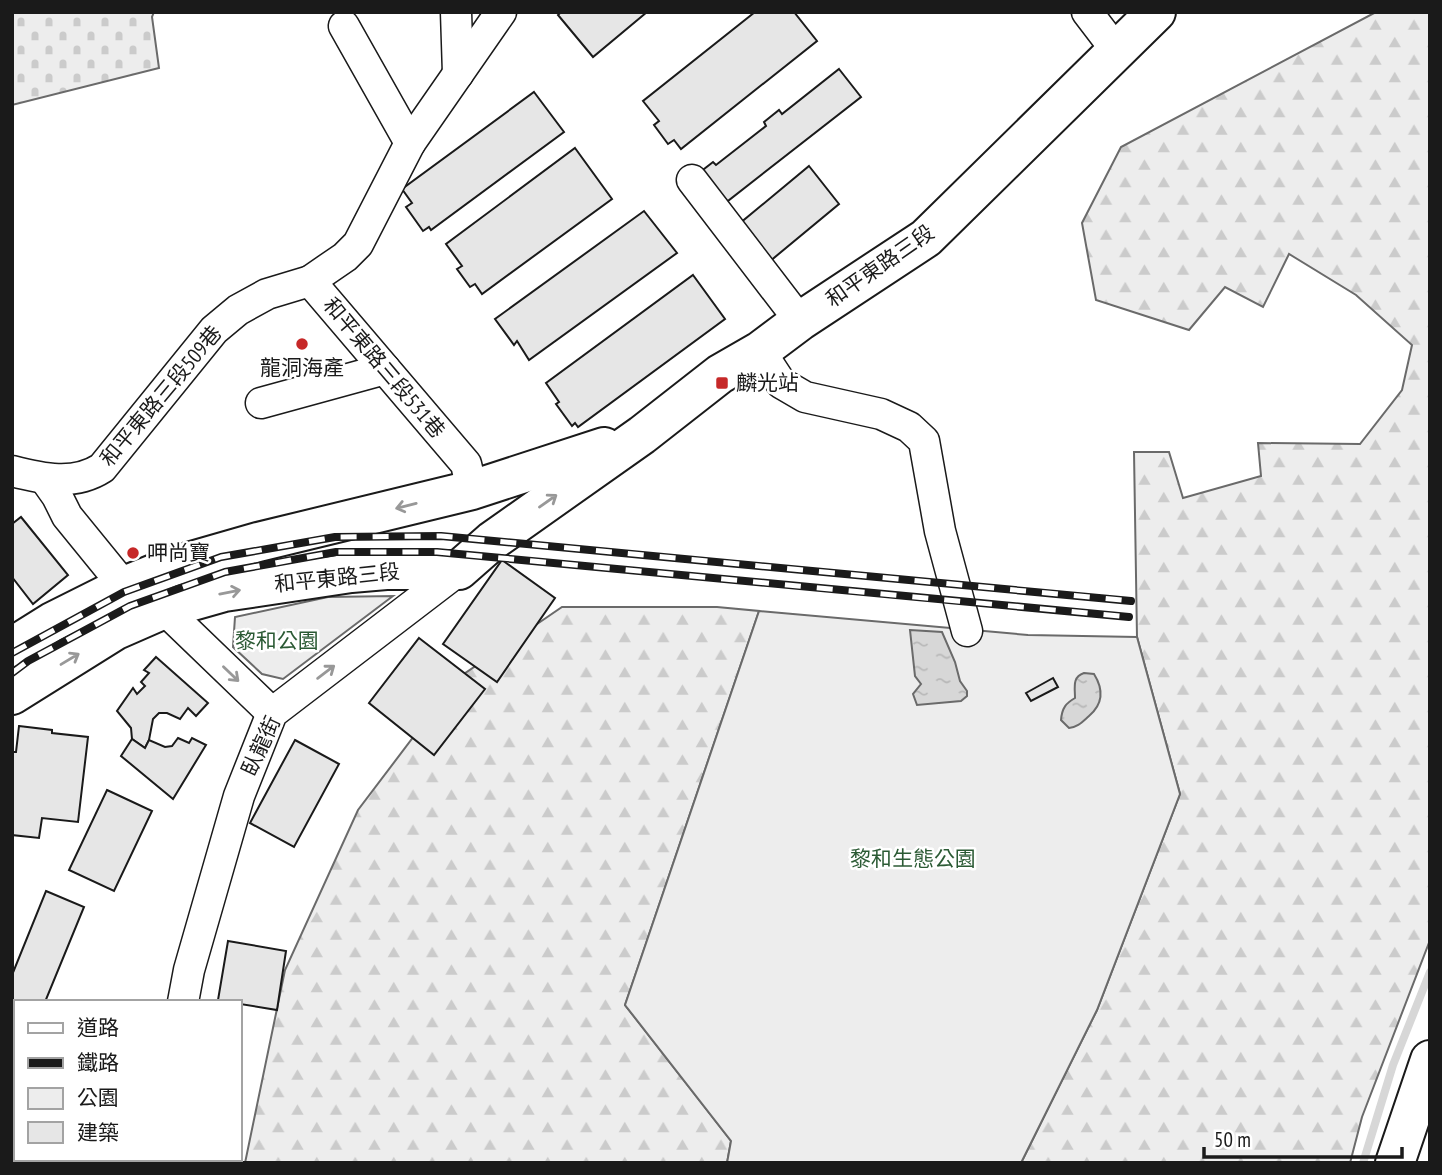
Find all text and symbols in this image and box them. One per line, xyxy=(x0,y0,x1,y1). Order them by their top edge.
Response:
street label: 和平東路三段 xyxy=(820,218,939,313)
street label: 和平東路三段531巷 xyxy=(318,292,451,444)
street label: 和平東路三段509巷 xyxy=(94,320,227,472)
marker: 龍洞海產 xyxy=(294,336,310,352)
place label: 龍洞海產 xyxy=(260,354,344,381)
place label: 麟光站 xyxy=(736,369,799,396)
marker: 麟光站 xyxy=(714,375,730,391)
one-way arrow xyxy=(538,494,557,508)
one-way arrow xyxy=(395,500,418,513)
place label: 呷尚寶 xyxy=(147,539,210,566)
marker: 呷尚寶 xyxy=(125,545,141,561)
street label: 和平東路三段 xyxy=(273,557,401,598)
one-way arrow xyxy=(218,585,241,598)
park label: 黎和公園 xyxy=(235,627,319,654)
one-way arrow xyxy=(60,651,79,666)
one-way arrow xyxy=(316,664,335,679)
one-way arrow xyxy=(222,665,239,682)
street label: 臥龍街 xyxy=(235,712,286,780)
park label: 黎和生態公園 xyxy=(850,845,976,872)
legend xyxy=(14,1000,242,1161)
text: 道路 xyxy=(77,1014,119,1041)
text: 鐵路 xyxy=(77,1049,119,1076)
text: 公園 xyxy=(77,1084,119,1111)
scale bar xyxy=(1204,1116,1402,1160)
text: 建築 xyxy=(77,1119,119,1146)
text: 50 m xyxy=(1214,1126,1251,1153)

